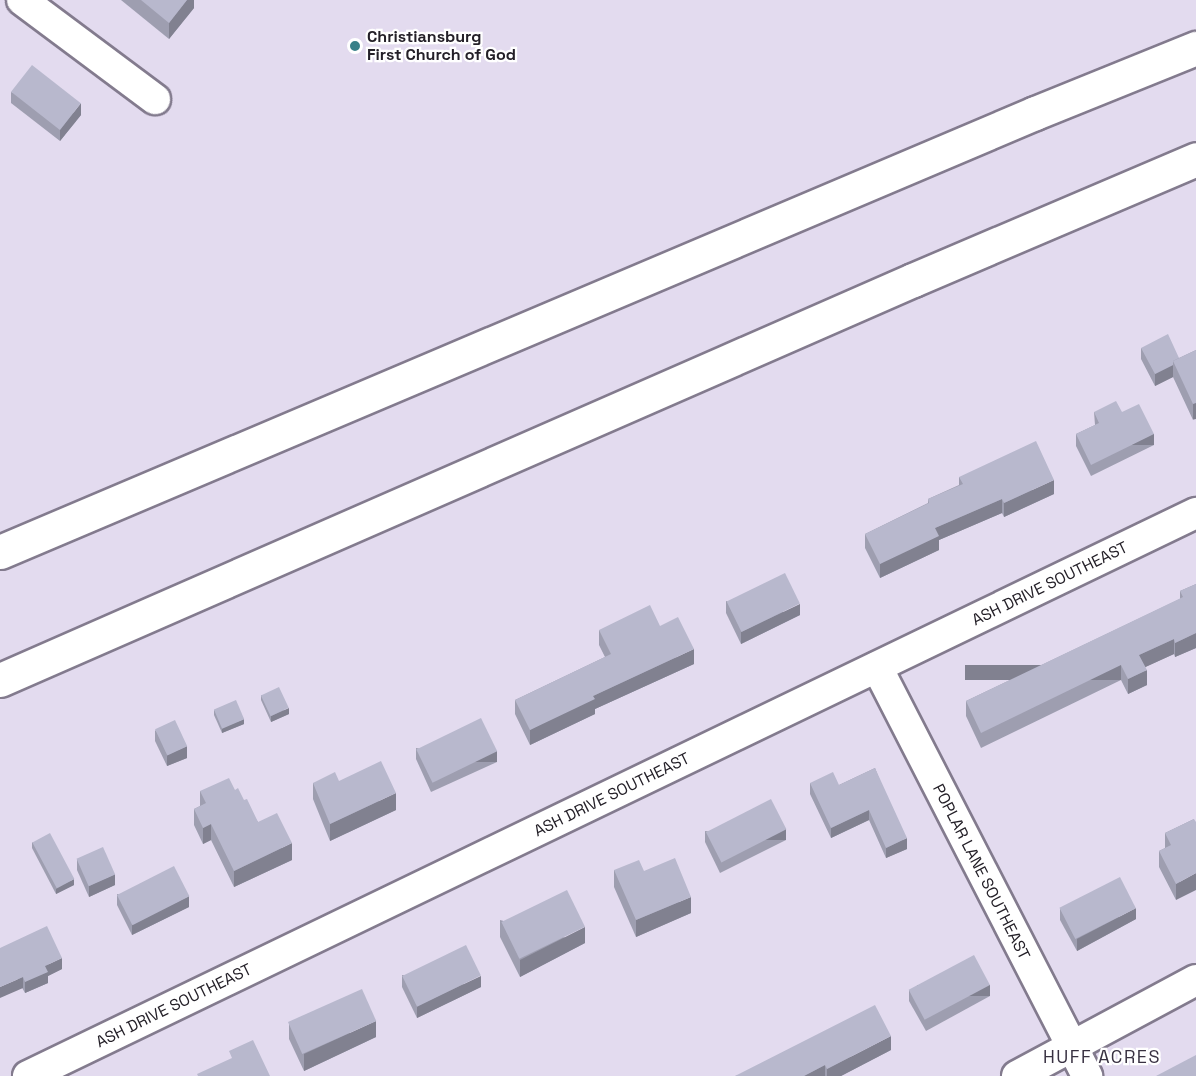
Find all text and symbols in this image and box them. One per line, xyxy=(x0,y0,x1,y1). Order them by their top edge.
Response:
place label: Christiansburg First Church of God xyxy=(367,27,516,65)
marker: Christiansburg First Church of God xyxy=(348,39,362,53)
street label: ASH DRIVE SOUTHEAST xyxy=(969,538,1131,630)
street label: ASH DRIVE SOUTHEAST xyxy=(531,749,693,841)
street label: POPLAR LANE SOUTHEAST xyxy=(928,781,1034,963)
street label: ASH DRIVE SOUTHEAST xyxy=(93,960,255,1052)
district label: HUFF ACRES xyxy=(1043,1046,1161,1068)

